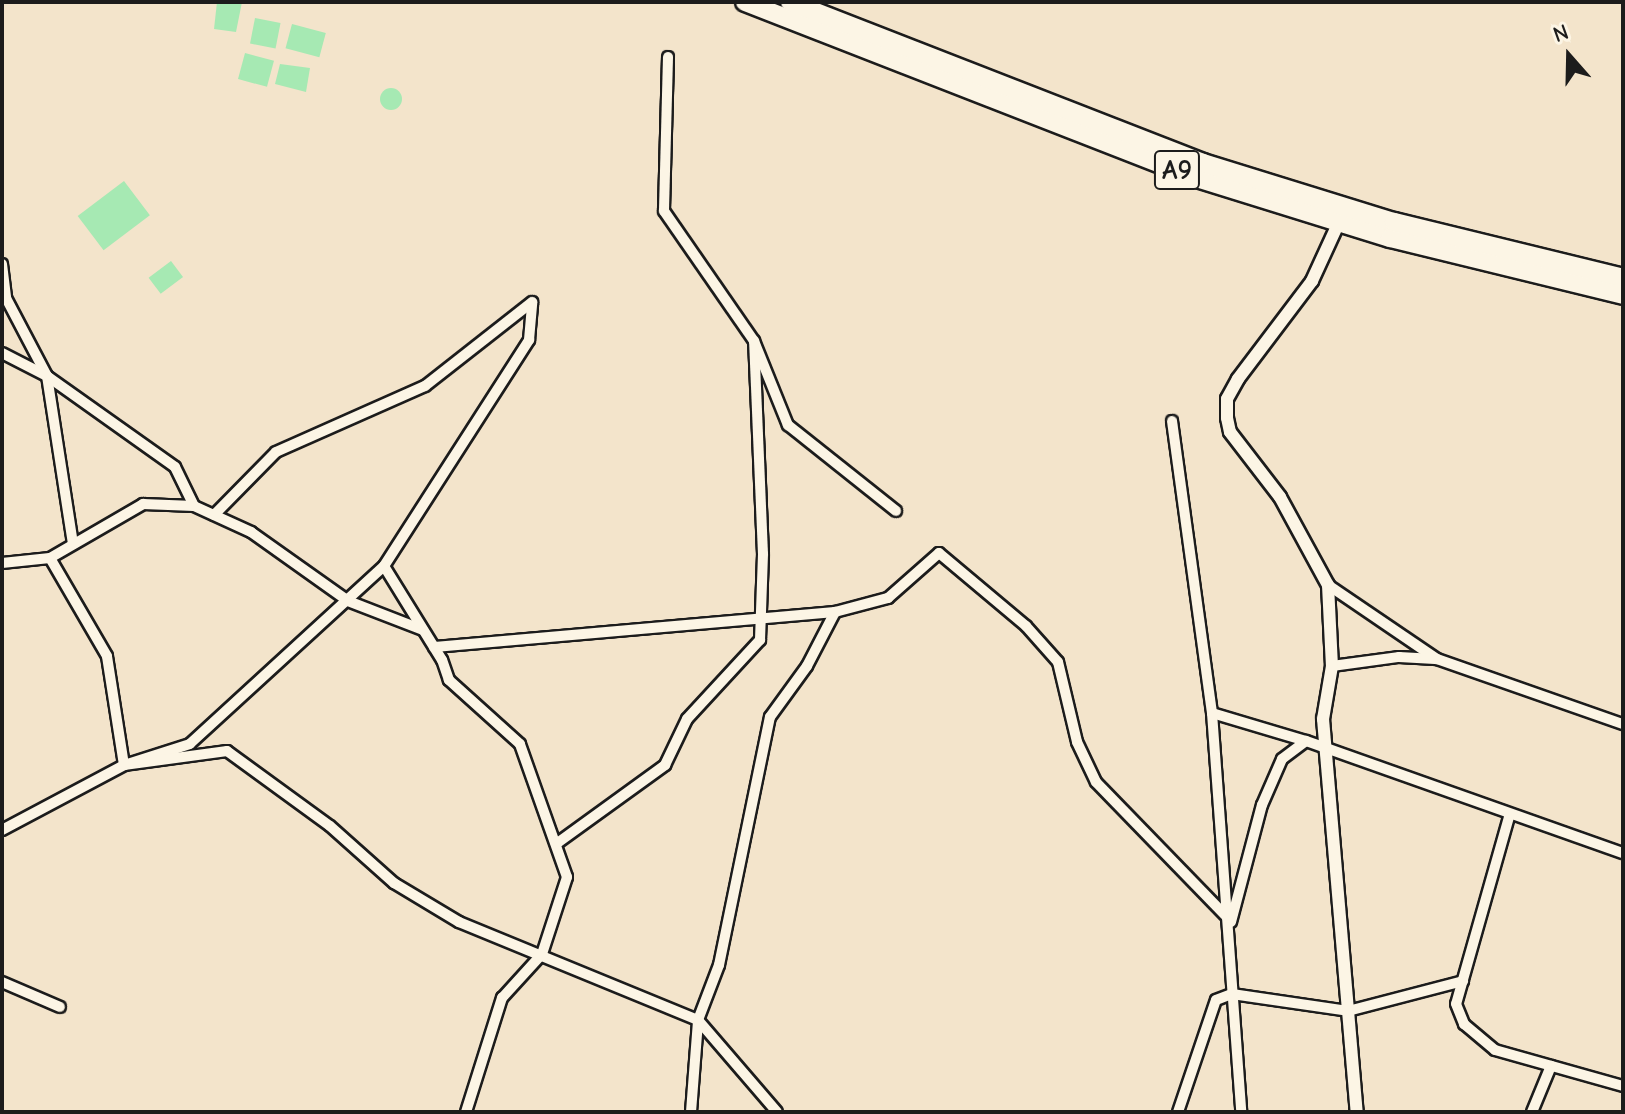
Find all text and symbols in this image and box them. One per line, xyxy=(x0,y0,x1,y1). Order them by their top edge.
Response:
north arrow xyxy=(1529,16,1609,96)
text: N xyxy=(1550,19,1572,48)
road number: A9 xyxy=(1153,146,1201,194)

